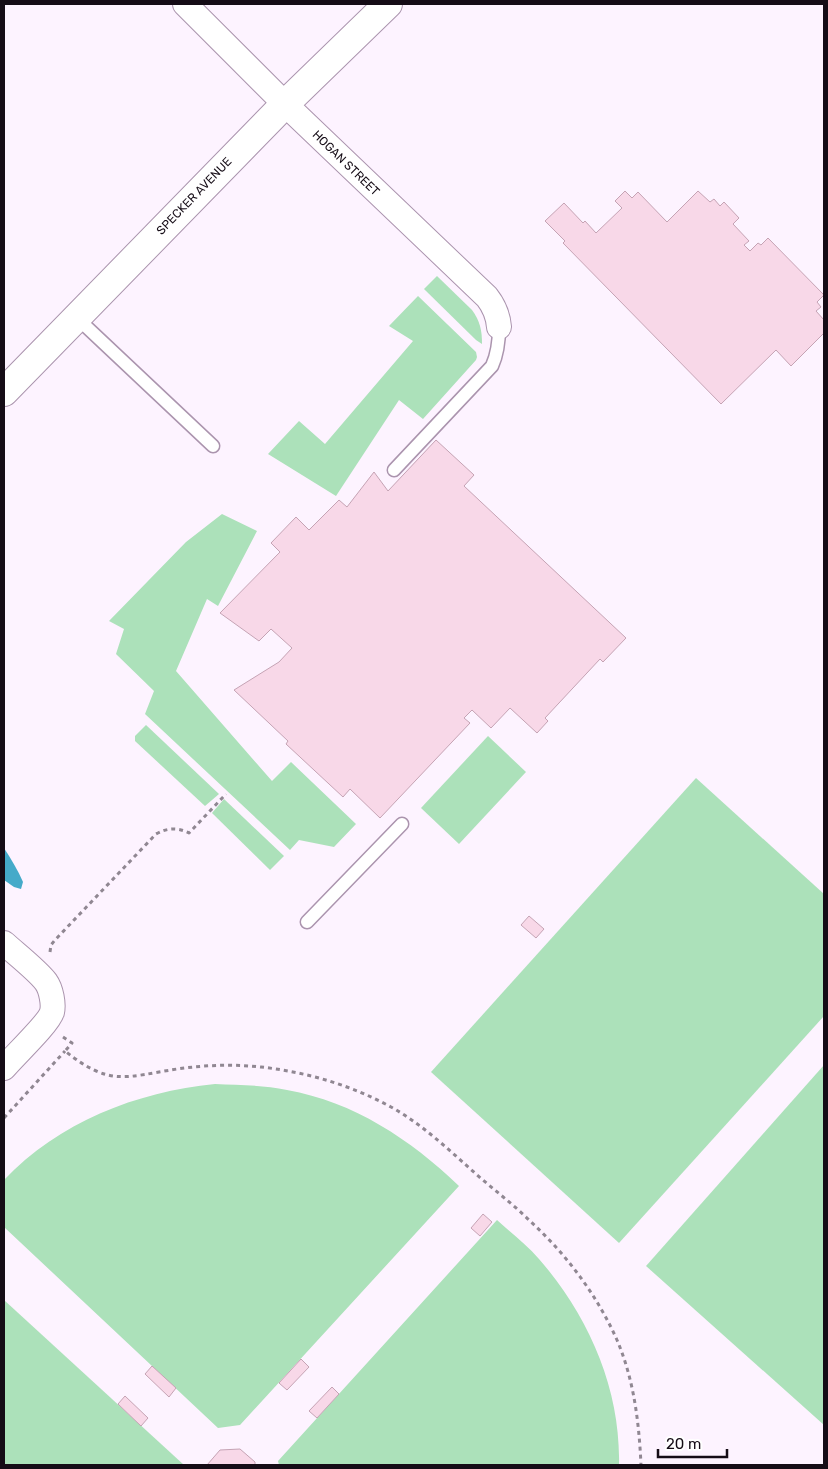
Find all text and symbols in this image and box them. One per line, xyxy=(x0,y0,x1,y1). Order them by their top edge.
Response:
street label: HOGAN STREET xyxy=(310,128,382,199)
street label: SPECKER AVENUE xyxy=(154,154,234,238)
scale bar xyxy=(658,1426,727,1458)
text: 20 m xyxy=(666,1435,701,1453)

